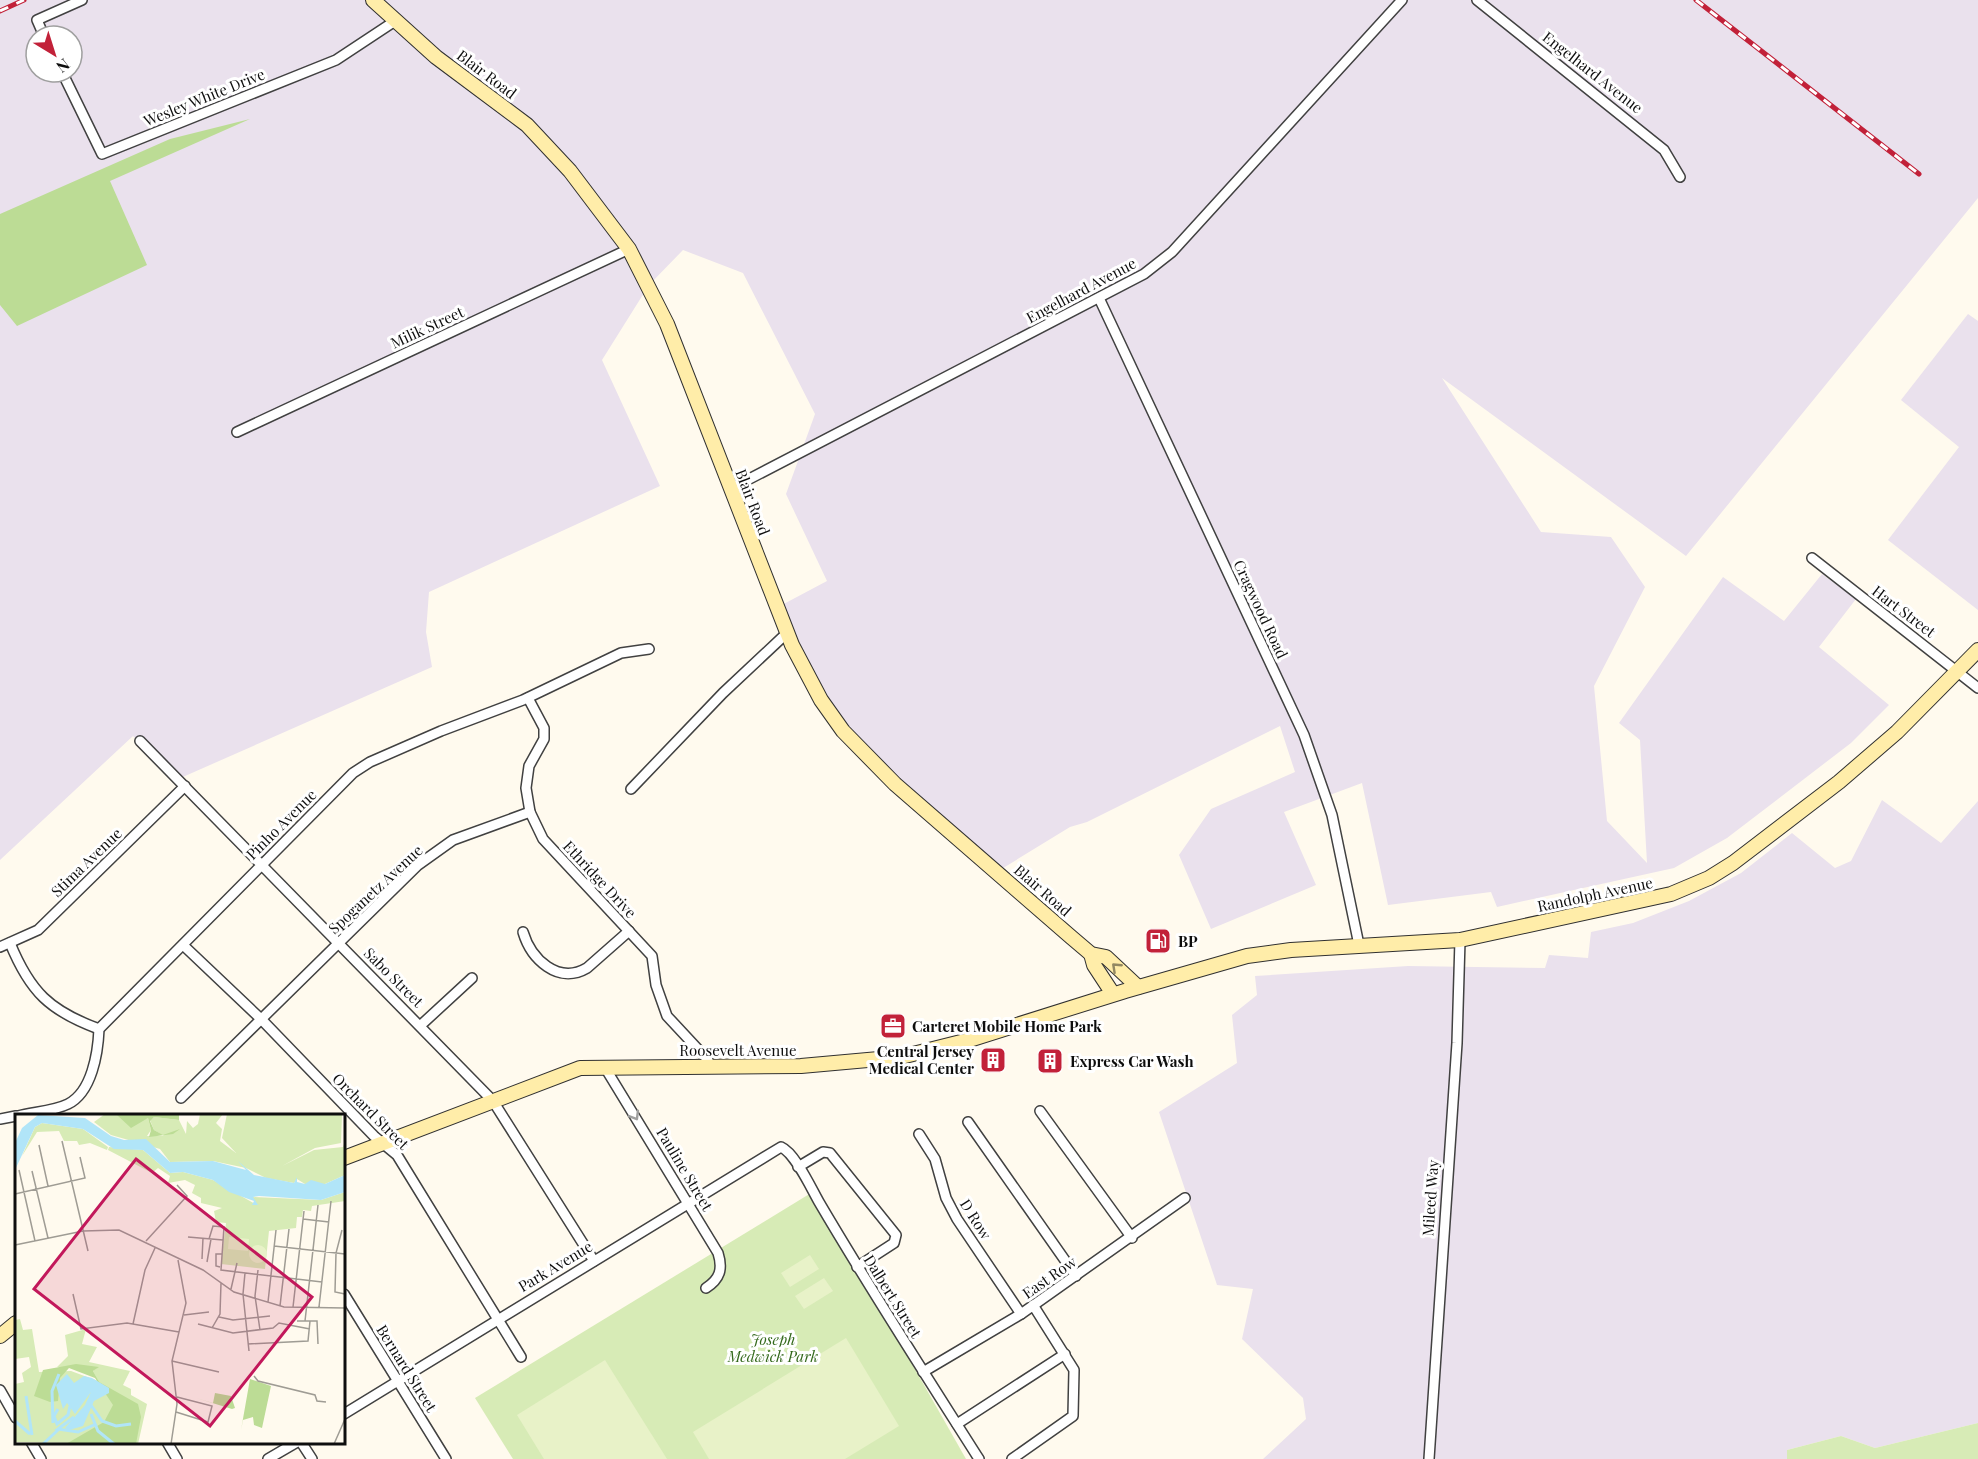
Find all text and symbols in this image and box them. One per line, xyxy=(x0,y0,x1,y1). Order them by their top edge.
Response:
north arrow xyxy=(24,24,84,84)
street label: Engelhard Avenue xyxy=(1539,27,1647,117)
street label: Blair Road xyxy=(453,45,521,103)
text: N xyxy=(52,54,75,78)
street label: Wesley White Drive xyxy=(140,64,267,131)
street label: Engelhard Avenue xyxy=(1023,253,1139,327)
street label: Milik Street xyxy=(387,301,467,353)
street label: Blair Road xyxy=(731,466,775,538)
street label: Cragwood Road xyxy=(1229,556,1293,662)
street label: Hart Street xyxy=(1868,581,1940,642)
street label: Pinho Avenue xyxy=(241,784,321,864)
street label: Stima Avenue xyxy=(46,823,126,901)
street label: Ethridge Drive xyxy=(559,836,641,922)
street label: Spoganetz Avenue xyxy=(324,840,426,938)
street label: Blair Road xyxy=(1010,860,1076,921)
street label: Randolph Avenue xyxy=(1535,872,1655,916)
fuel station icon: BP xyxy=(1143,926,1173,956)
place label: BP xyxy=(1178,931,1198,951)
street label: Sabo Street xyxy=(360,943,429,1012)
one-way arrow xyxy=(1113,963,1123,974)
office icon: Carteret Mobile Home Park xyxy=(878,1011,908,1041)
place label: Carteret Mobile Home Park xyxy=(912,1016,1102,1036)
street label: Roosevelt Avenue xyxy=(679,1040,797,1060)
place label: Central Jersey Medical Center xyxy=(869,1041,974,1078)
building icon: Central Jersey Medical Center xyxy=(978,1045,1008,1075)
building icon: Express Car Wash xyxy=(1035,1046,1065,1076)
place label: Express Car Wash xyxy=(1070,1051,1194,1071)
street label: Orchard Street xyxy=(329,1069,414,1154)
one-way arrow xyxy=(627,1110,639,1120)
inset map xyxy=(15,1114,345,1444)
street label: Pauline Street xyxy=(652,1124,718,1215)
street label: Mileed Way xyxy=(1417,1159,1443,1237)
street label: D Row xyxy=(956,1195,996,1243)
street label: Park Avenue xyxy=(514,1236,596,1296)
street label: Dalbert Street xyxy=(860,1251,927,1342)
street label: East Row xyxy=(1018,1251,1080,1303)
street label: Bernard Street xyxy=(372,1321,442,1416)
park label: Joseph Medwick Park xyxy=(727,1329,819,1366)

